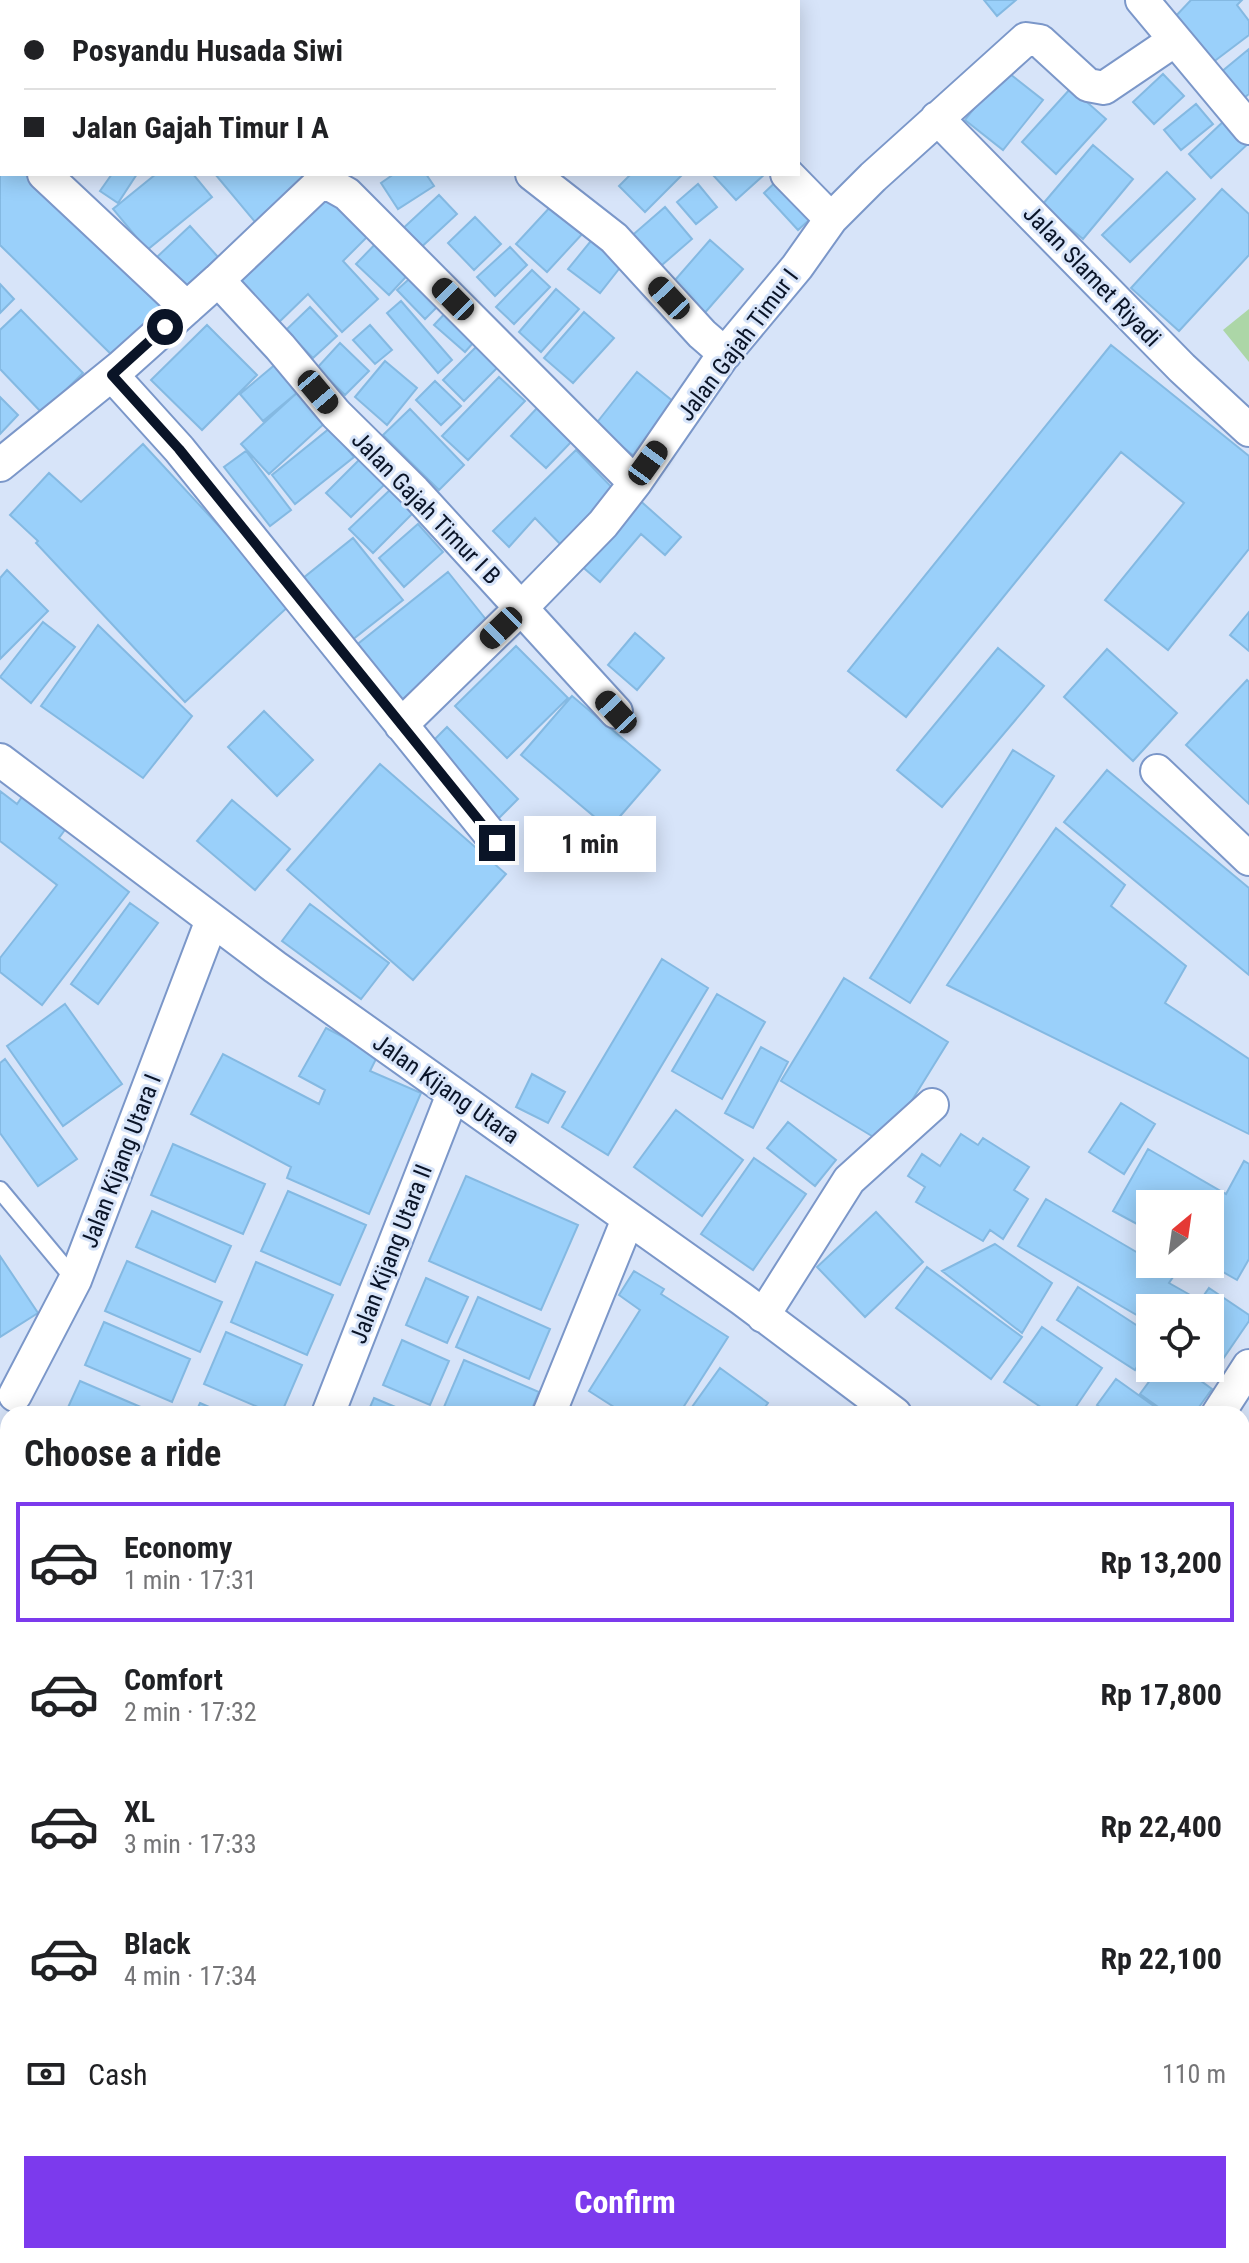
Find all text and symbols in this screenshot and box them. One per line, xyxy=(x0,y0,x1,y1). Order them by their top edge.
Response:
text: Posyandu Husada Siwi xyxy=(72,33,343,68)
text: Jalan Gajah Timur I A xyxy=(72,110,329,145)
street label: Jalan Slamet Riyadi xyxy=(1017,200,1167,352)
street label: Jalan Gajah Timur I xyxy=(672,264,804,426)
car xyxy=(644,272,694,324)
car xyxy=(428,274,478,324)
route start xyxy=(147,309,183,345)
car xyxy=(293,366,343,418)
street label: Jalan Gajah Timur I B xyxy=(346,426,506,590)
car xyxy=(624,437,672,489)
car xyxy=(475,603,527,653)
car xyxy=(591,686,641,738)
callout: 1 min xyxy=(525,815,657,871)
route end xyxy=(479,825,515,861)
text: 1 min xyxy=(561,829,619,859)
street label: Jalan Kijang Utara xyxy=(367,1028,525,1150)
street label: Jalan Kijang Utara I xyxy=(75,1070,167,1252)
street label: Jalan Kijang Utara II xyxy=(344,1160,438,1348)
north arrow xyxy=(1136,1190,1224,1278)
map controls xyxy=(1136,1190,1224,1382)
button: locate xyxy=(1136,1294,1224,1382)
text: Choose a ride xyxy=(24,1433,221,1475)
icon: car xyxy=(28,1526,100,1598)
text: Economy xyxy=(124,1530,232,1565)
text: Rp 13,200 xyxy=(1100,1545,1222,1580)
text: 1 min · 17:31 xyxy=(124,1565,257,1595)
icon: car xyxy=(28,1658,100,1730)
text: Comfort xyxy=(124,1662,223,1697)
text: Rp 17,800 xyxy=(1100,1677,1222,1712)
text: 2 min · 17:32 xyxy=(124,1697,257,1727)
icon: car xyxy=(28,1790,100,1862)
text: XL xyxy=(124,1794,155,1829)
text: Rp 22,400 xyxy=(1100,1809,1222,1844)
text: 3 min · 17:33 xyxy=(124,1829,257,1859)
icon: car xyxy=(28,1922,100,1994)
text: Black xyxy=(124,1926,191,1961)
text: Rp 22,100 xyxy=(1100,1941,1222,1976)
text: 4 min · 17:34 xyxy=(124,1961,257,1991)
icon: cash xyxy=(24,2052,68,2096)
text: Cash xyxy=(88,2057,148,2092)
text: 110 m xyxy=(1162,2059,1226,2089)
button: Confirm xyxy=(24,2156,1226,2248)

